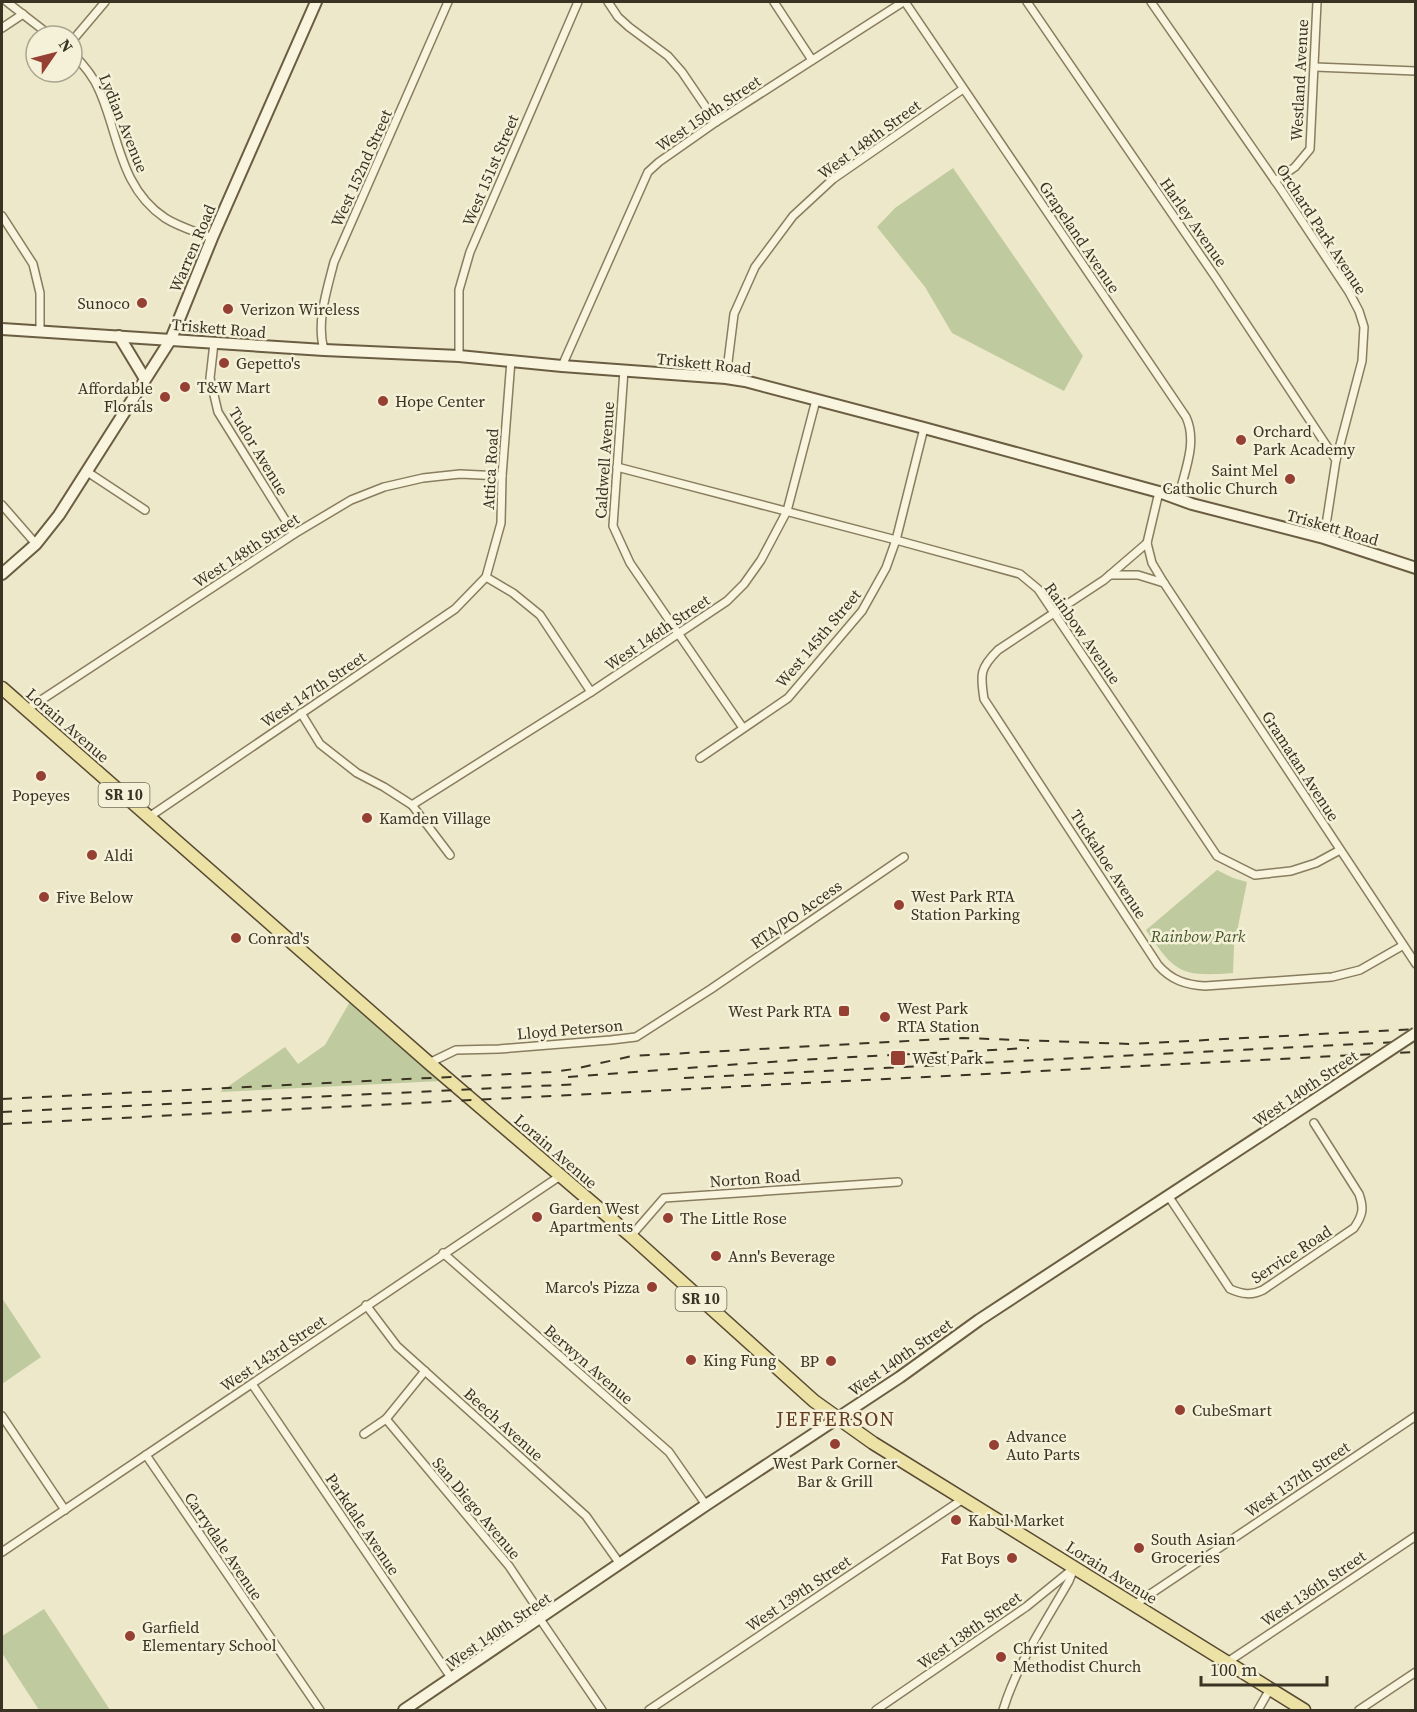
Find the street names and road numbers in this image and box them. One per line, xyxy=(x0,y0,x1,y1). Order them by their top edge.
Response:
street label: Westland Avenue xyxy=(1285,18,1313,142)
street label: West 150th Street xyxy=(651,69,765,156)
street label: Lydian Avenue xyxy=(94,70,154,176)
street label: West 148th Street xyxy=(813,94,926,184)
street label: West 152nd Street xyxy=(325,105,397,230)
street label: West 151st Street xyxy=(457,110,524,229)
street label: Orchard Park Avenue xyxy=(1271,159,1373,299)
street label: Harley Avenue xyxy=(1155,173,1233,271)
street label: Grapeland Avenue xyxy=(1034,177,1126,297)
street label: Warren Road xyxy=(164,201,220,295)
street label: Triskett Road xyxy=(171,313,267,343)
street label: Triskett Road xyxy=(656,347,752,379)
street label: Caldwell Avenue xyxy=(589,401,619,519)
street label: Tudor Avenue xyxy=(224,403,294,499)
street label: Attica Road xyxy=(477,428,503,510)
street label: Triskett Road xyxy=(1284,503,1382,551)
street label: West 148th Street xyxy=(189,507,304,593)
street label: Rainbow Avenue xyxy=(1040,578,1126,688)
street label: West 145th Street xyxy=(770,584,866,692)
street label: West 146th Street xyxy=(600,588,714,675)
street label: West 147th Street xyxy=(256,645,370,732)
street label: Lorain Avenue xyxy=(22,683,114,767)
street label: Gramatan Avenue xyxy=(1257,707,1345,825)
road number: SR 10 xyxy=(98,783,150,807)
street label: Tuckahoe Avenue xyxy=(1066,805,1152,923)
street label: RTA/PO Access xyxy=(746,874,846,954)
street label: Lloyd Peterson xyxy=(516,1013,624,1045)
street label: West 140th Street xyxy=(1248,1044,1362,1131)
street label: Lorain Avenue xyxy=(510,1109,602,1193)
street label: Norton Road xyxy=(709,1164,801,1192)
street label: Service Road xyxy=(1246,1220,1336,1288)
road number: SR 10 xyxy=(676,1287,726,1311)
street label: West 143rd Street xyxy=(216,1309,331,1397)
street label: West 140th Street xyxy=(844,1312,957,1401)
street label: Berwyn Avenue xyxy=(540,1319,638,1409)
street label: Beech Avenue xyxy=(460,1382,548,1466)
street label: West 137th Street xyxy=(1240,1435,1354,1522)
street label: San Diego Avenue xyxy=(428,1452,526,1564)
street label: Parkdale Avenue xyxy=(321,1469,405,1579)
street label: Carrydale Avenue xyxy=(180,1488,268,1604)
street label: Lorain Avenue xyxy=(1062,1535,1162,1609)
street label: West 136th Street xyxy=(1256,1544,1370,1631)
street label: West 139th Street xyxy=(741,1549,855,1636)
street label: West 138th Street xyxy=(913,1585,1026,1674)
street label: West 140th Street xyxy=(441,1586,555,1673)

